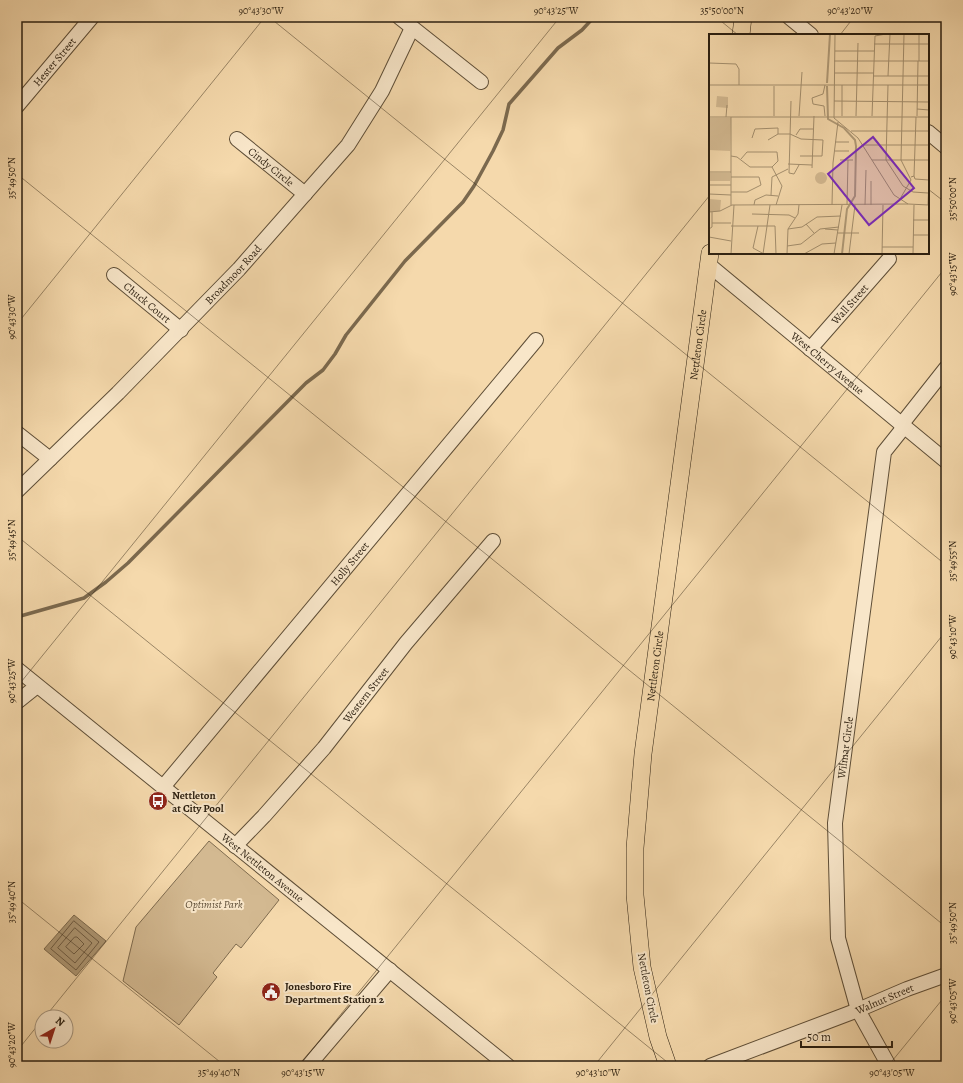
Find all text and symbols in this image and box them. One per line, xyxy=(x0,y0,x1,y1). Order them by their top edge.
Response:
text: 90°43'30"W xyxy=(238,4,284,17)
text: 90°43'25"W xyxy=(534,4,579,17)
text: 35°50'00"N xyxy=(700,4,744,17)
text: 90°43'20"W xyxy=(827,4,874,17)
street label: Hester Street xyxy=(29,34,80,89)
inset map xyxy=(709,34,929,254)
street label: Cindy Circle xyxy=(245,144,297,190)
text: 35°49'50"N xyxy=(5,157,18,199)
text: 35°50'00"N xyxy=(946,177,959,221)
street label: Broadmoor Road xyxy=(201,241,265,307)
text: 90°43'15"W xyxy=(946,252,959,296)
street label: Chuck Court xyxy=(120,278,174,326)
street label: Wall Street xyxy=(827,280,872,328)
text: 90°43'30"W xyxy=(5,294,18,340)
street label: Nettleton Circle xyxy=(686,309,710,381)
street label: West Cherry Avenue xyxy=(787,328,868,398)
text: 35°49'45"N xyxy=(5,519,18,561)
street label: Holly Street xyxy=(327,538,372,589)
text: 35°49'55"N xyxy=(946,540,959,582)
text: 90°43'10"W xyxy=(946,614,959,659)
street label: Nettleton Circle xyxy=(643,630,667,702)
text: 90°43'25"W xyxy=(5,658,18,703)
street label: Western Street xyxy=(338,663,392,727)
street label: Wilmar Circle xyxy=(833,715,857,780)
place label: Nettleton at City Pool xyxy=(172,788,224,816)
bus stop icon: Nettleton at City Pool xyxy=(147,790,169,812)
street label: West Nettleton Avenue xyxy=(217,829,307,906)
text: 35°49'40"N xyxy=(5,881,18,923)
park label: Optimist Park xyxy=(185,897,243,912)
text: 35°49'50"N xyxy=(946,902,959,944)
street label: Nettleton Circle xyxy=(634,952,662,1024)
text: 90°43'05"W xyxy=(946,978,959,1024)
place label: Jonesboro Fire Department Station 2 xyxy=(285,979,385,1007)
street label: Walnut Street xyxy=(852,980,916,1018)
public building icon: Jonesboro Fire Department Station 2 xyxy=(260,981,282,1003)
north arrow xyxy=(34,1009,74,1049)
text: N xyxy=(52,1013,68,1030)
text: 90°43'20"W xyxy=(5,1021,18,1068)
scale bar xyxy=(801,1023,892,1049)
text: 50 m xyxy=(807,1029,831,1045)
text: 35°49'40"N xyxy=(198,1066,240,1079)
text: 90°43'15"W xyxy=(281,1066,325,1079)
text: 90°43'10"W xyxy=(576,1066,621,1079)
text: 90°43'05"W xyxy=(869,1066,915,1079)

